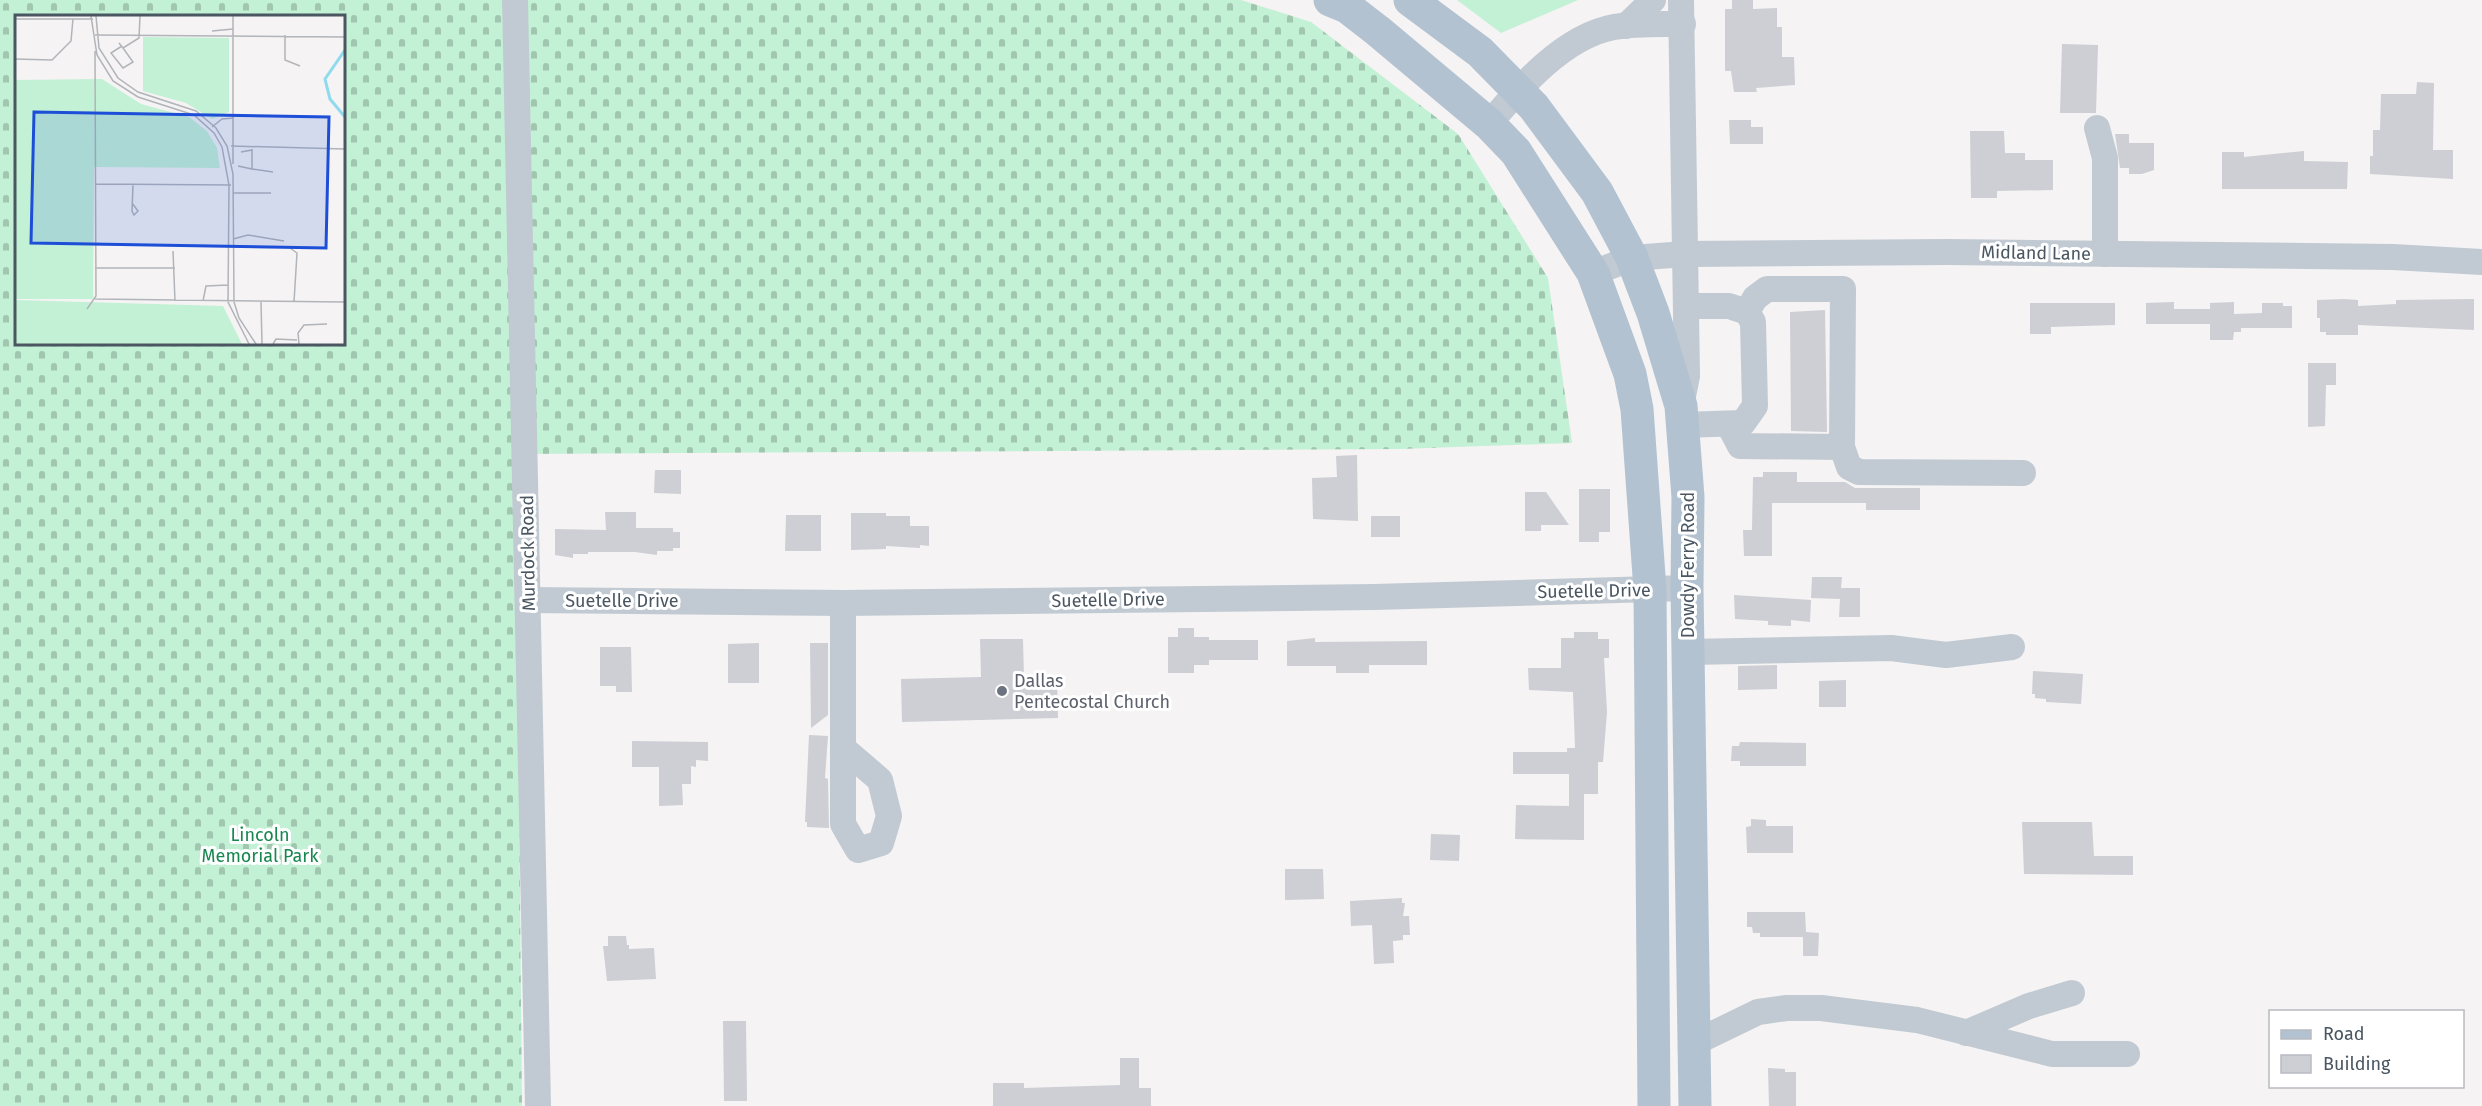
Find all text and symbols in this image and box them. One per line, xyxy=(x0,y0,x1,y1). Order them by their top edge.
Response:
inset map xyxy=(15,15,345,345)
street label: Midland Lane xyxy=(1981,241,2091,265)
street label: Dowdy Ferry Road xyxy=(1677,492,1699,638)
street label: Murdock Road xyxy=(516,495,540,611)
street label: Suetelle Drive xyxy=(1537,579,1651,603)
street label: Suetelle Drive xyxy=(1051,588,1165,612)
street label: Suetelle Drive xyxy=(565,590,679,612)
place label: Dallas Pentecostal Church xyxy=(1014,670,1170,713)
marker: Dallas Pentecostal Church xyxy=(995,684,1009,698)
park label: Lincoln Memorial Park xyxy=(202,824,319,867)
legend xyxy=(2269,1010,2464,1088)
text: Road xyxy=(2323,1023,2365,1045)
text: Building xyxy=(2323,1053,2391,1075)

